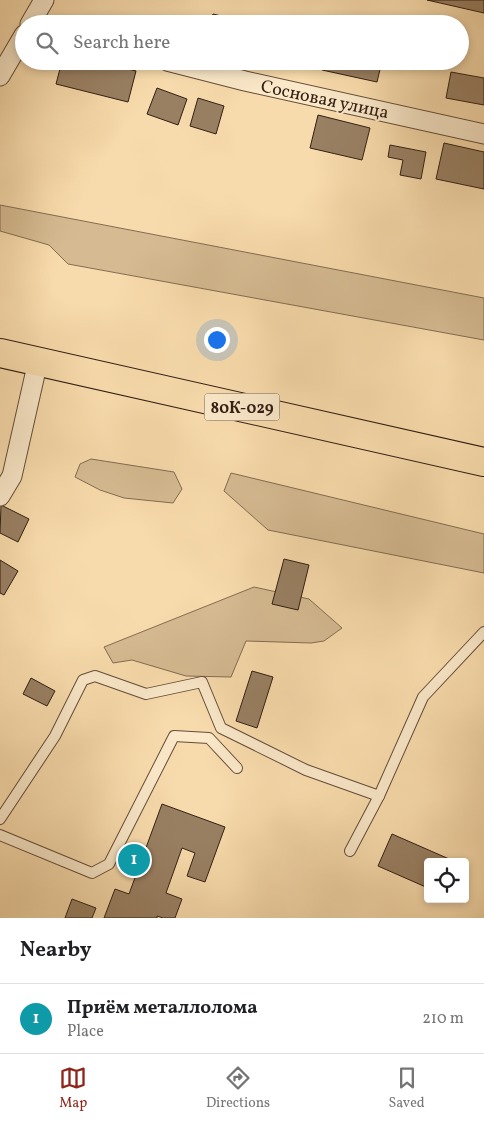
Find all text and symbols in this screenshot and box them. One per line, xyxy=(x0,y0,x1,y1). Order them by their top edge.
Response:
search box xyxy=(15,15,469,70)
icon: search xyxy=(33,29,61,57)
text: Search here xyxy=(73,30,170,56)
street label: Сосновая улица xyxy=(258,75,391,126)
your location xyxy=(204,327,230,353)
road number: 80К-029 xyxy=(204,394,280,421)
pin: 1 xyxy=(118,841,150,879)
map controls xyxy=(424,858,469,903)
button: locate xyxy=(424,858,469,903)
text: Nearby xyxy=(20,936,91,965)
text: Приём металлолома xyxy=(67,995,258,1021)
text: 1 xyxy=(33,1008,39,1030)
text: 210 m xyxy=(422,1008,464,1030)
text: Place xyxy=(67,1021,104,1043)
tab: Map xyxy=(59,1064,87,1113)
tab: Directions xyxy=(206,1064,270,1113)
tab: Saved xyxy=(389,1064,425,1113)

